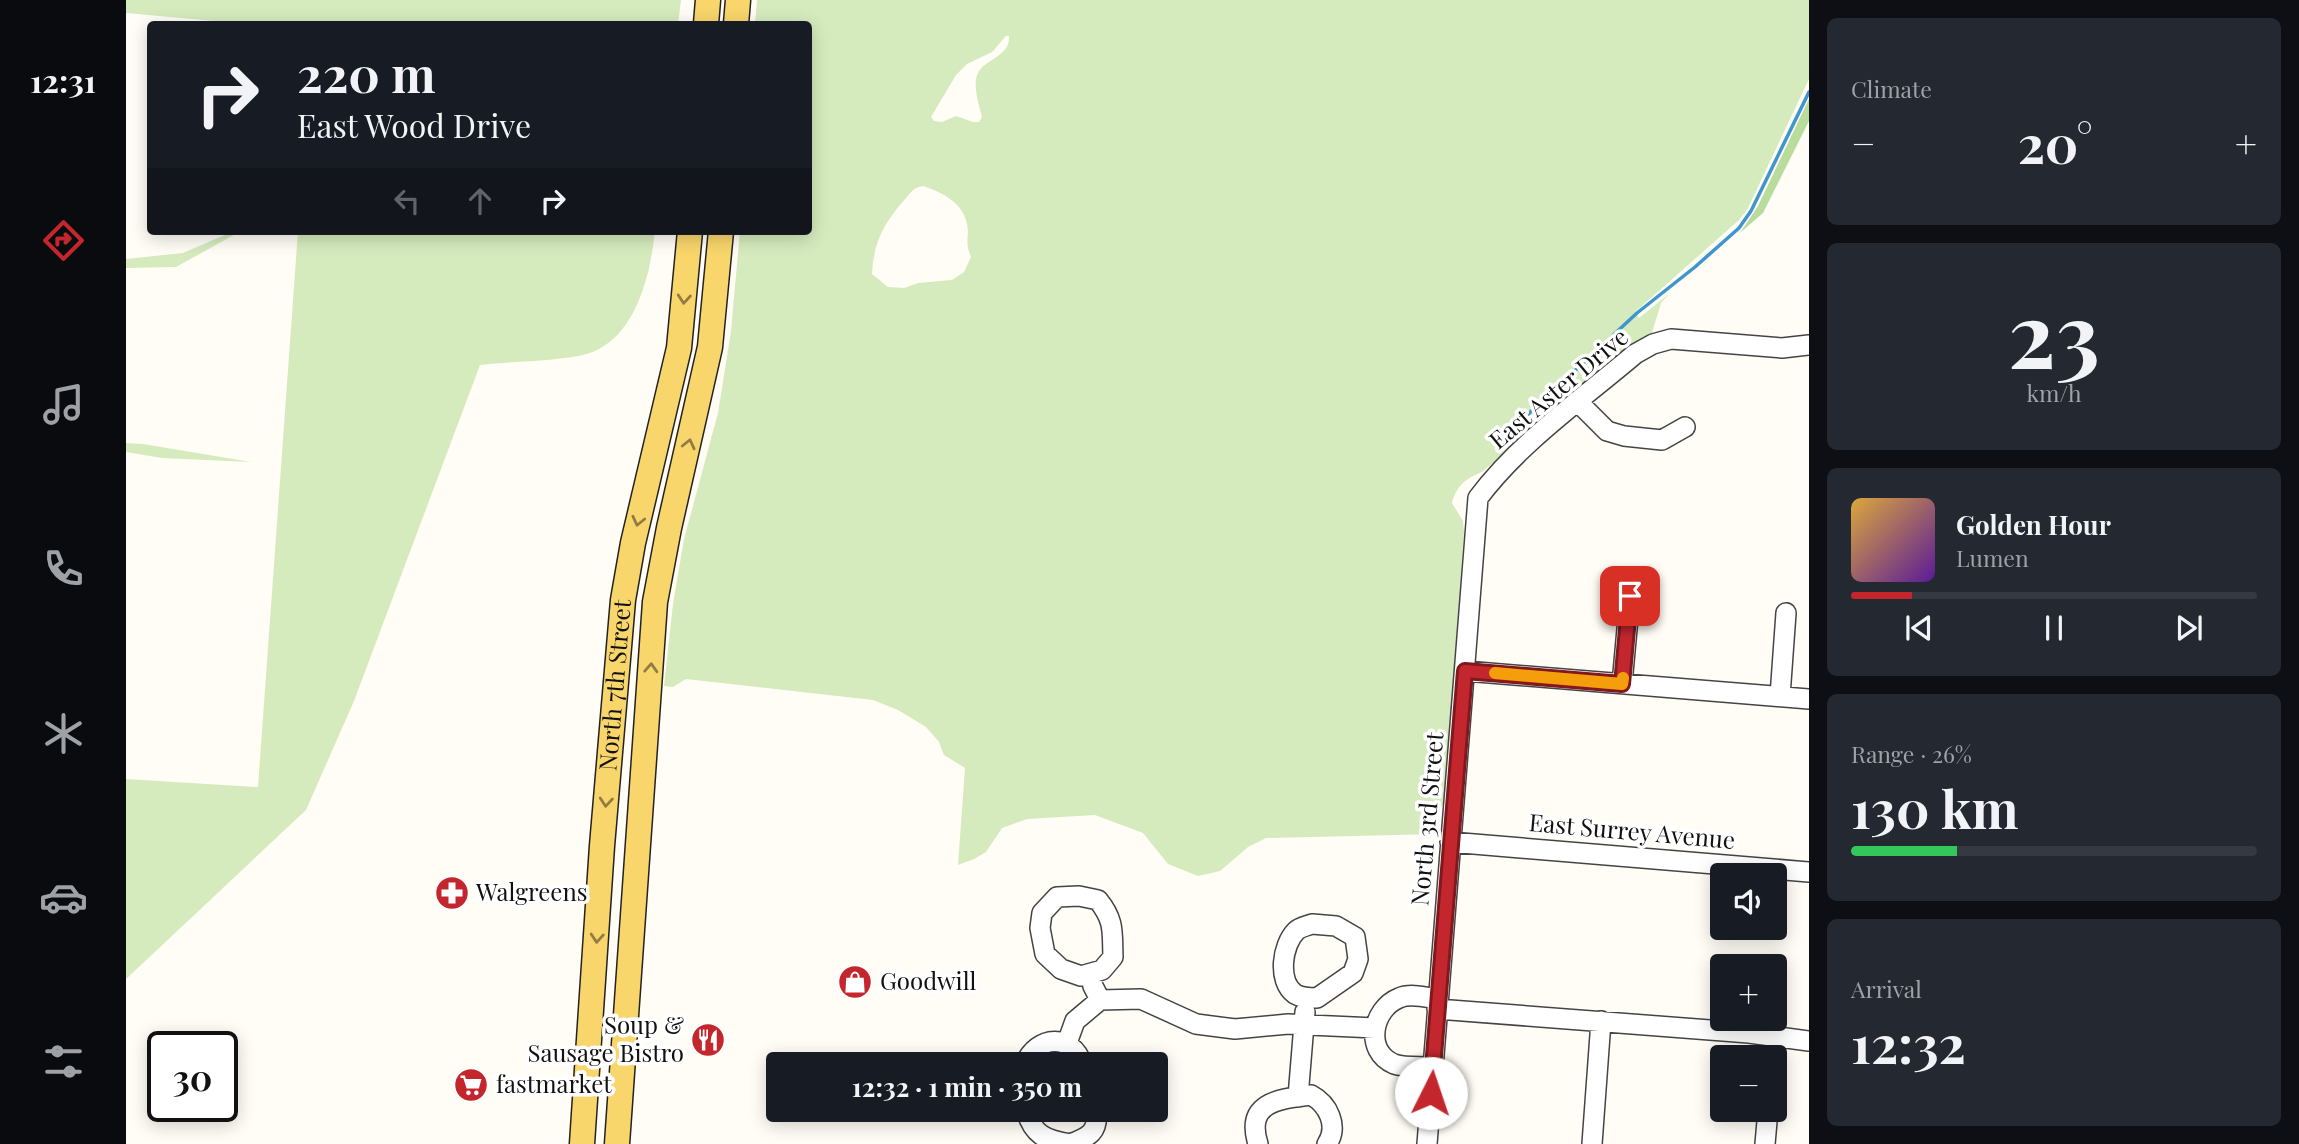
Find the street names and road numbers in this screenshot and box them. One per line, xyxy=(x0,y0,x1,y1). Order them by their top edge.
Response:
street label: East Aster Drive xyxy=(1482,320,1634,455)
street label: North 7th Street xyxy=(590,598,637,772)
street label: North 3rd Street xyxy=(1402,730,1450,907)
street label: East Surrey Avenue xyxy=(1528,805,1737,855)

